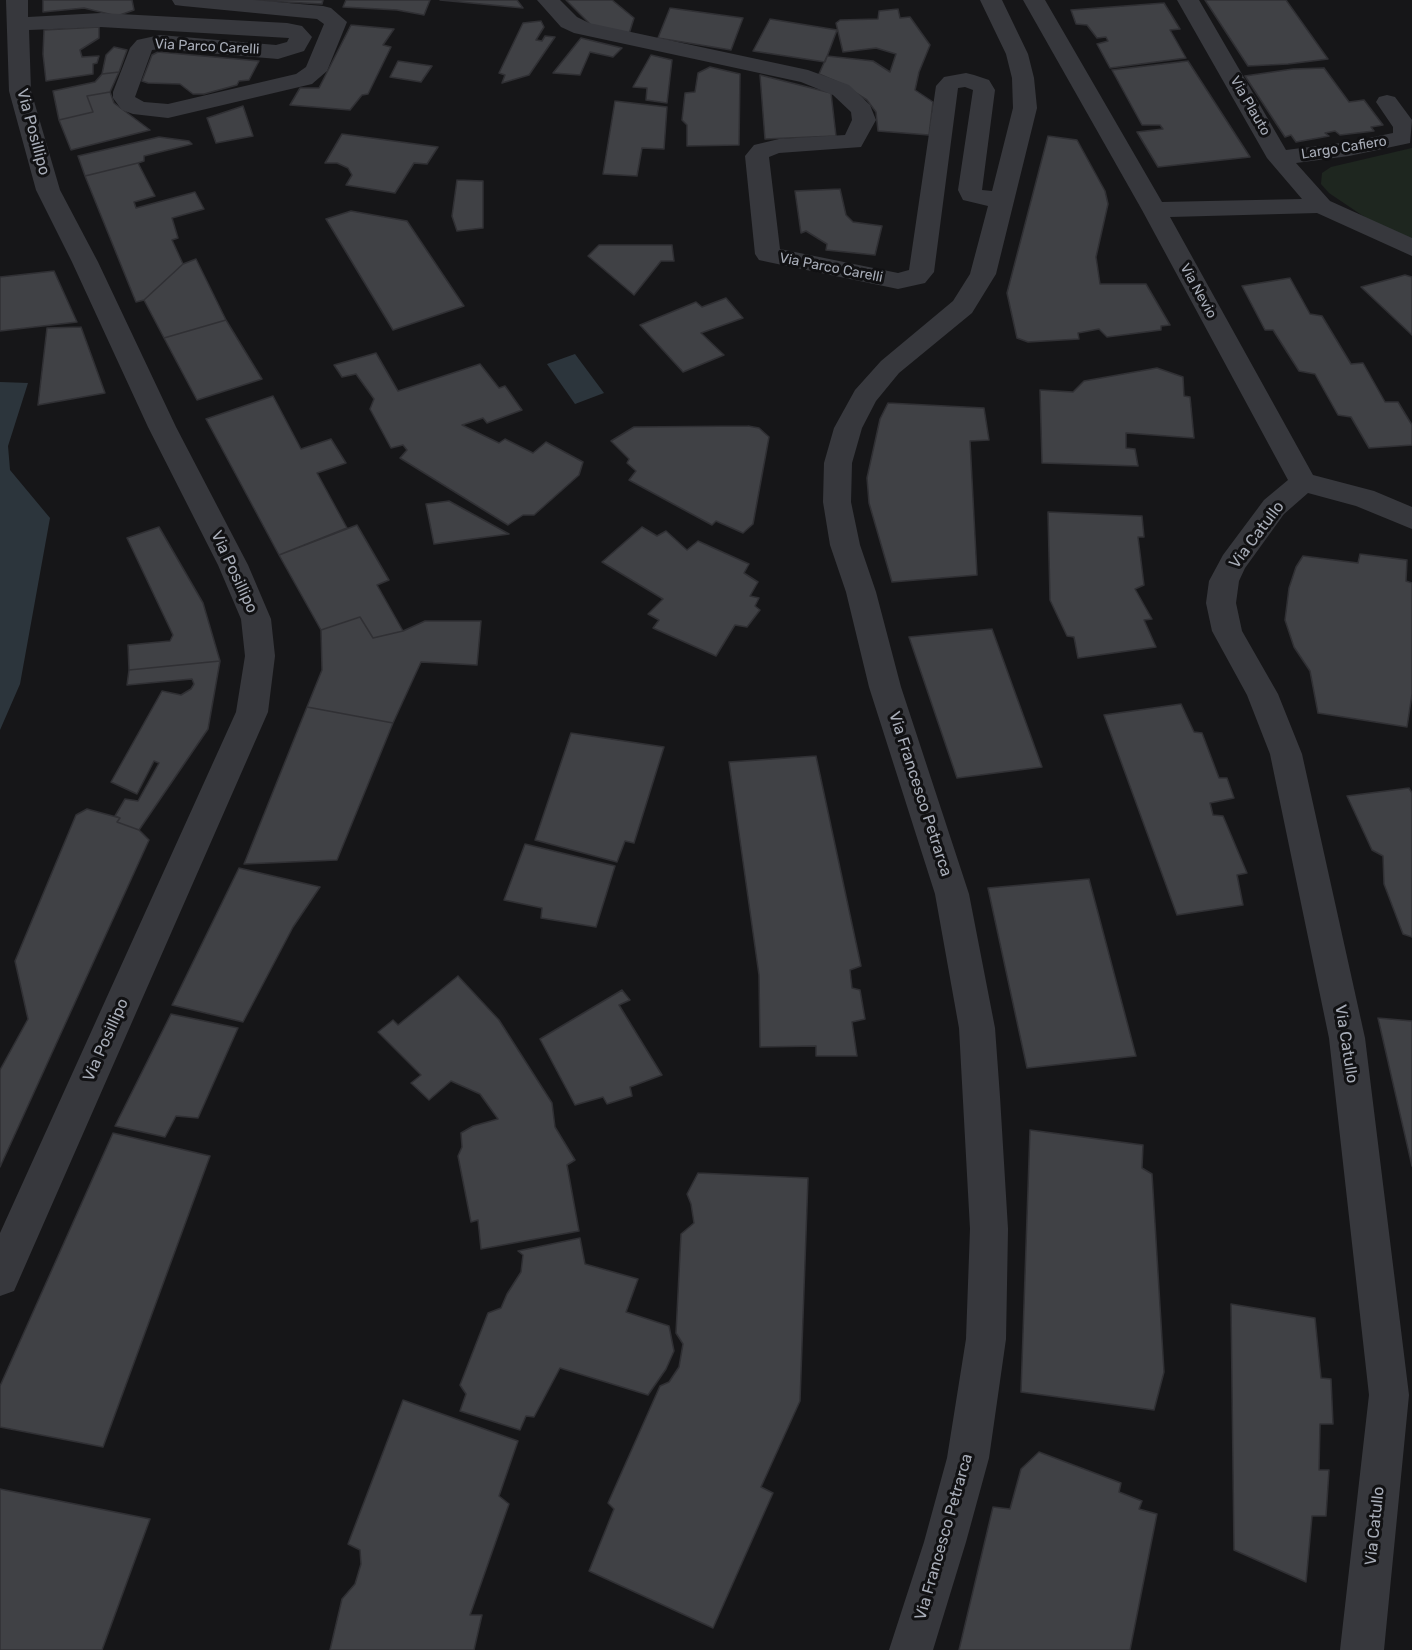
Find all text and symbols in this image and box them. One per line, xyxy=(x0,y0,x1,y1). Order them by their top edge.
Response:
street label: Via Parco Carelli xyxy=(154,36,260,58)
street label: Via Plauto xyxy=(1226,73,1274,139)
street label: Via Posillipo xyxy=(12,87,54,177)
street label: Largo Cafiero xyxy=(1300,133,1388,163)
street label: Via Parco Carelli xyxy=(778,250,884,286)
street label: Via Nevio xyxy=(1176,261,1220,321)
street label: Via Catullo xyxy=(1225,498,1289,572)
street label: Via Posillipo xyxy=(207,528,261,616)
street label: Via Francesco Petrarca xyxy=(884,709,956,879)
street label: Via Posillipo xyxy=(79,996,133,1084)
street label: Via Catullo xyxy=(1330,1003,1362,1085)
street label: Via Francesco Petrarca xyxy=(911,1452,977,1622)
street label: Via Catullo xyxy=(1361,1486,1389,1566)

